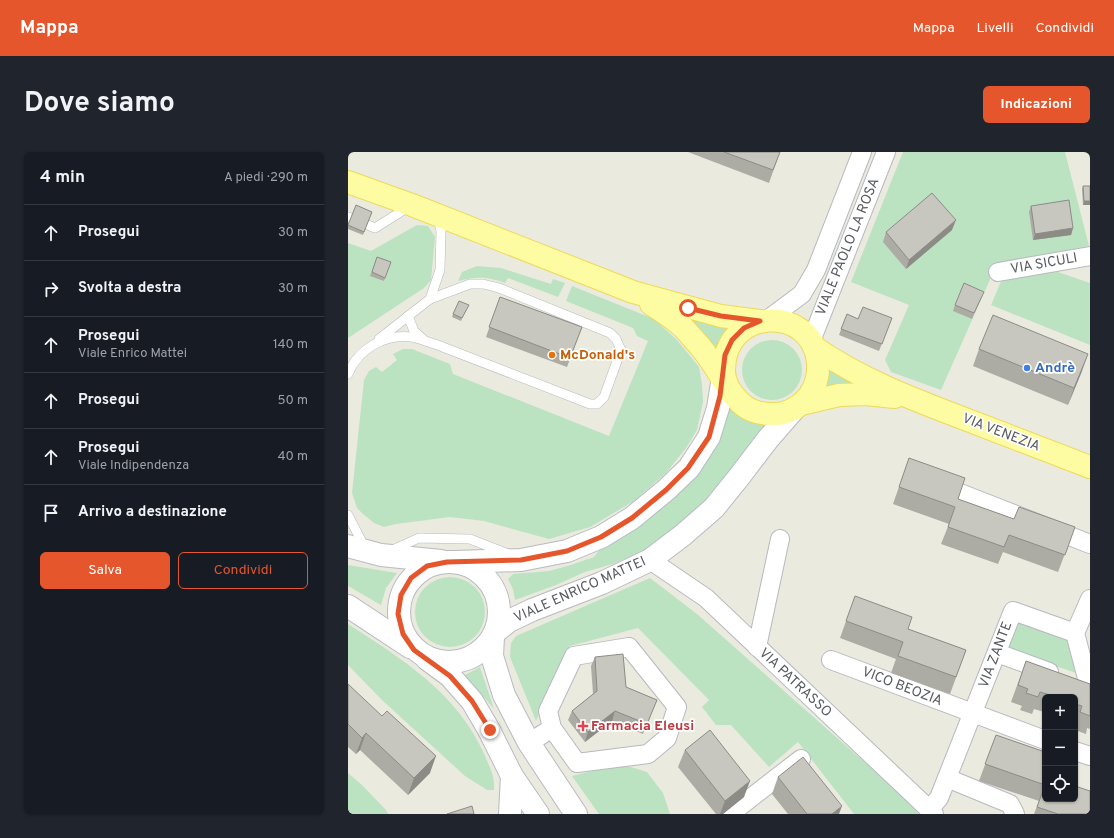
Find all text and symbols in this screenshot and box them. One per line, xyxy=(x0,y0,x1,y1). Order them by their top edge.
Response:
text: Mappa xyxy=(20,16,79,40)
text: Mappa xyxy=(913,20,955,37)
text: Livelli xyxy=(977,20,1013,37)
text: Condividi xyxy=(1035,20,1094,37)
text: Dove siamo xyxy=(24,86,175,122)
button: Indicazioni xyxy=(983,86,1090,123)
text: 4 min xyxy=(40,167,85,189)
text: A piedi · 290 m xyxy=(224,170,308,186)
street label: VIALE PAOLO LA ROSA xyxy=(813,176,883,318)
icon: ahead xyxy=(40,222,62,244)
text: Prosegui xyxy=(78,223,139,242)
text: 30 m xyxy=(278,225,308,241)
street label: VIA SICULI xyxy=(1009,250,1079,278)
icon: right xyxy=(40,278,62,300)
text: Svolta a destra xyxy=(78,279,181,298)
text: 30 m xyxy=(278,281,308,297)
route start xyxy=(679,299,697,317)
text: Prosegui xyxy=(78,327,139,346)
icon: ahead xyxy=(40,334,62,356)
text: 140 m xyxy=(273,337,308,353)
text: Viale Enrico Mattei xyxy=(78,346,187,362)
place label: McDonald's xyxy=(560,347,635,364)
marker: McDonald's xyxy=(547,350,557,360)
place label: Andrè xyxy=(1035,360,1075,377)
marker: Andrè xyxy=(1022,363,1032,373)
icon: ahead xyxy=(40,390,62,412)
text: Prosegui xyxy=(78,391,139,410)
text: 50 m xyxy=(278,393,308,409)
street label: VIA VENEZIA xyxy=(960,410,1042,456)
text: Prosegui xyxy=(78,439,139,458)
icon: ahead xyxy=(40,446,62,468)
text: 40 m xyxy=(278,449,308,465)
text: Viale Indipendenza xyxy=(78,458,189,474)
icon: arrive xyxy=(40,502,62,524)
text: Arrivo a destinazione xyxy=(78,503,227,522)
button: Salva xyxy=(40,552,170,589)
button: Condividi xyxy=(178,552,308,589)
street label: VIALE ENRICO MATTEI xyxy=(511,553,649,627)
street label: VIA ZANTE xyxy=(976,619,1016,691)
street label: VIA PATRASSO xyxy=(755,645,835,721)
street label: VICO BEOZIA xyxy=(859,664,945,710)
map controls xyxy=(1042,694,1078,802)
button: + xyxy=(1042,694,1078,730)
place label: Farmacia Eleusi xyxy=(591,718,694,735)
route end xyxy=(481,721,499,739)
marker: Farmacia Eleusi xyxy=(578,721,588,731)
button: − xyxy=(1042,730,1078,766)
button: locate xyxy=(1042,766,1078,802)

